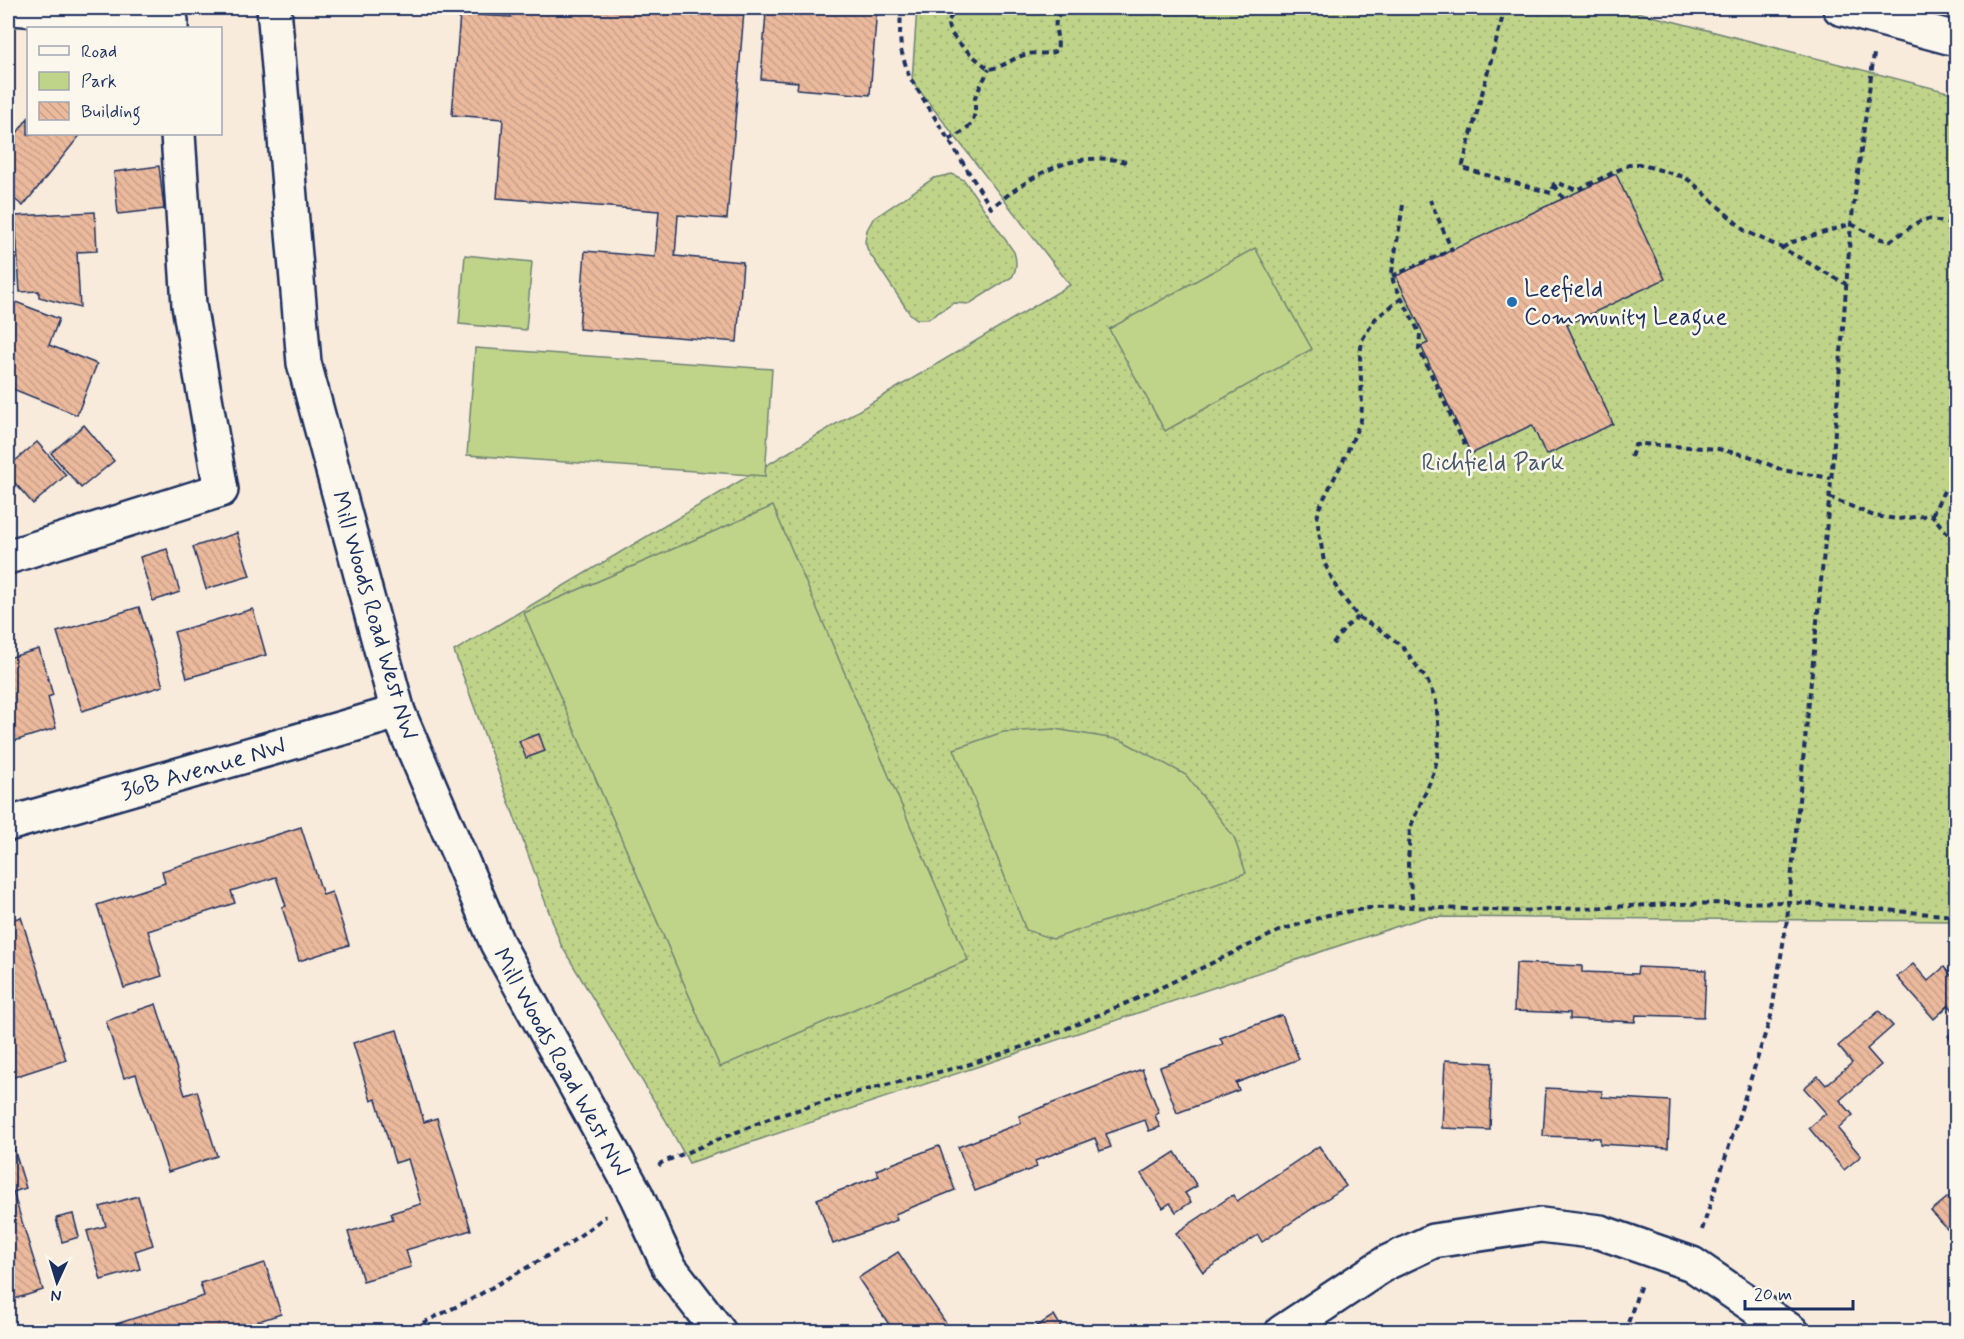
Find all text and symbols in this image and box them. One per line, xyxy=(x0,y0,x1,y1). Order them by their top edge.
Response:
legend xyxy=(27,27,222,135)
text: Road xyxy=(81,40,117,64)
text: Park xyxy=(81,70,117,94)
text: Building xyxy=(81,100,141,126)
place label: Leefield Community League xyxy=(1524,274,1727,336)
marker: Leefield Community League xyxy=(1505,295,1519,309)
park label: Richfield Park xyxy=(1421,448,1565,479)
street label: Mill Woods Road West NW xyxy=(323,488,424,743)
street label: 36B Avenue NW xyxy=(117,731,290,808)
street label: Mill Woods Road West NW xyxy=(485,943,637,1183)
north arrow xyxy=(27,1252,87,1312)
scale bar xyxy=(1745,1273,1853,1311)
text: 20 m xyxy=(1754,1283,1792,1307)
text: N xyxy=(50,1285,62,1306)

